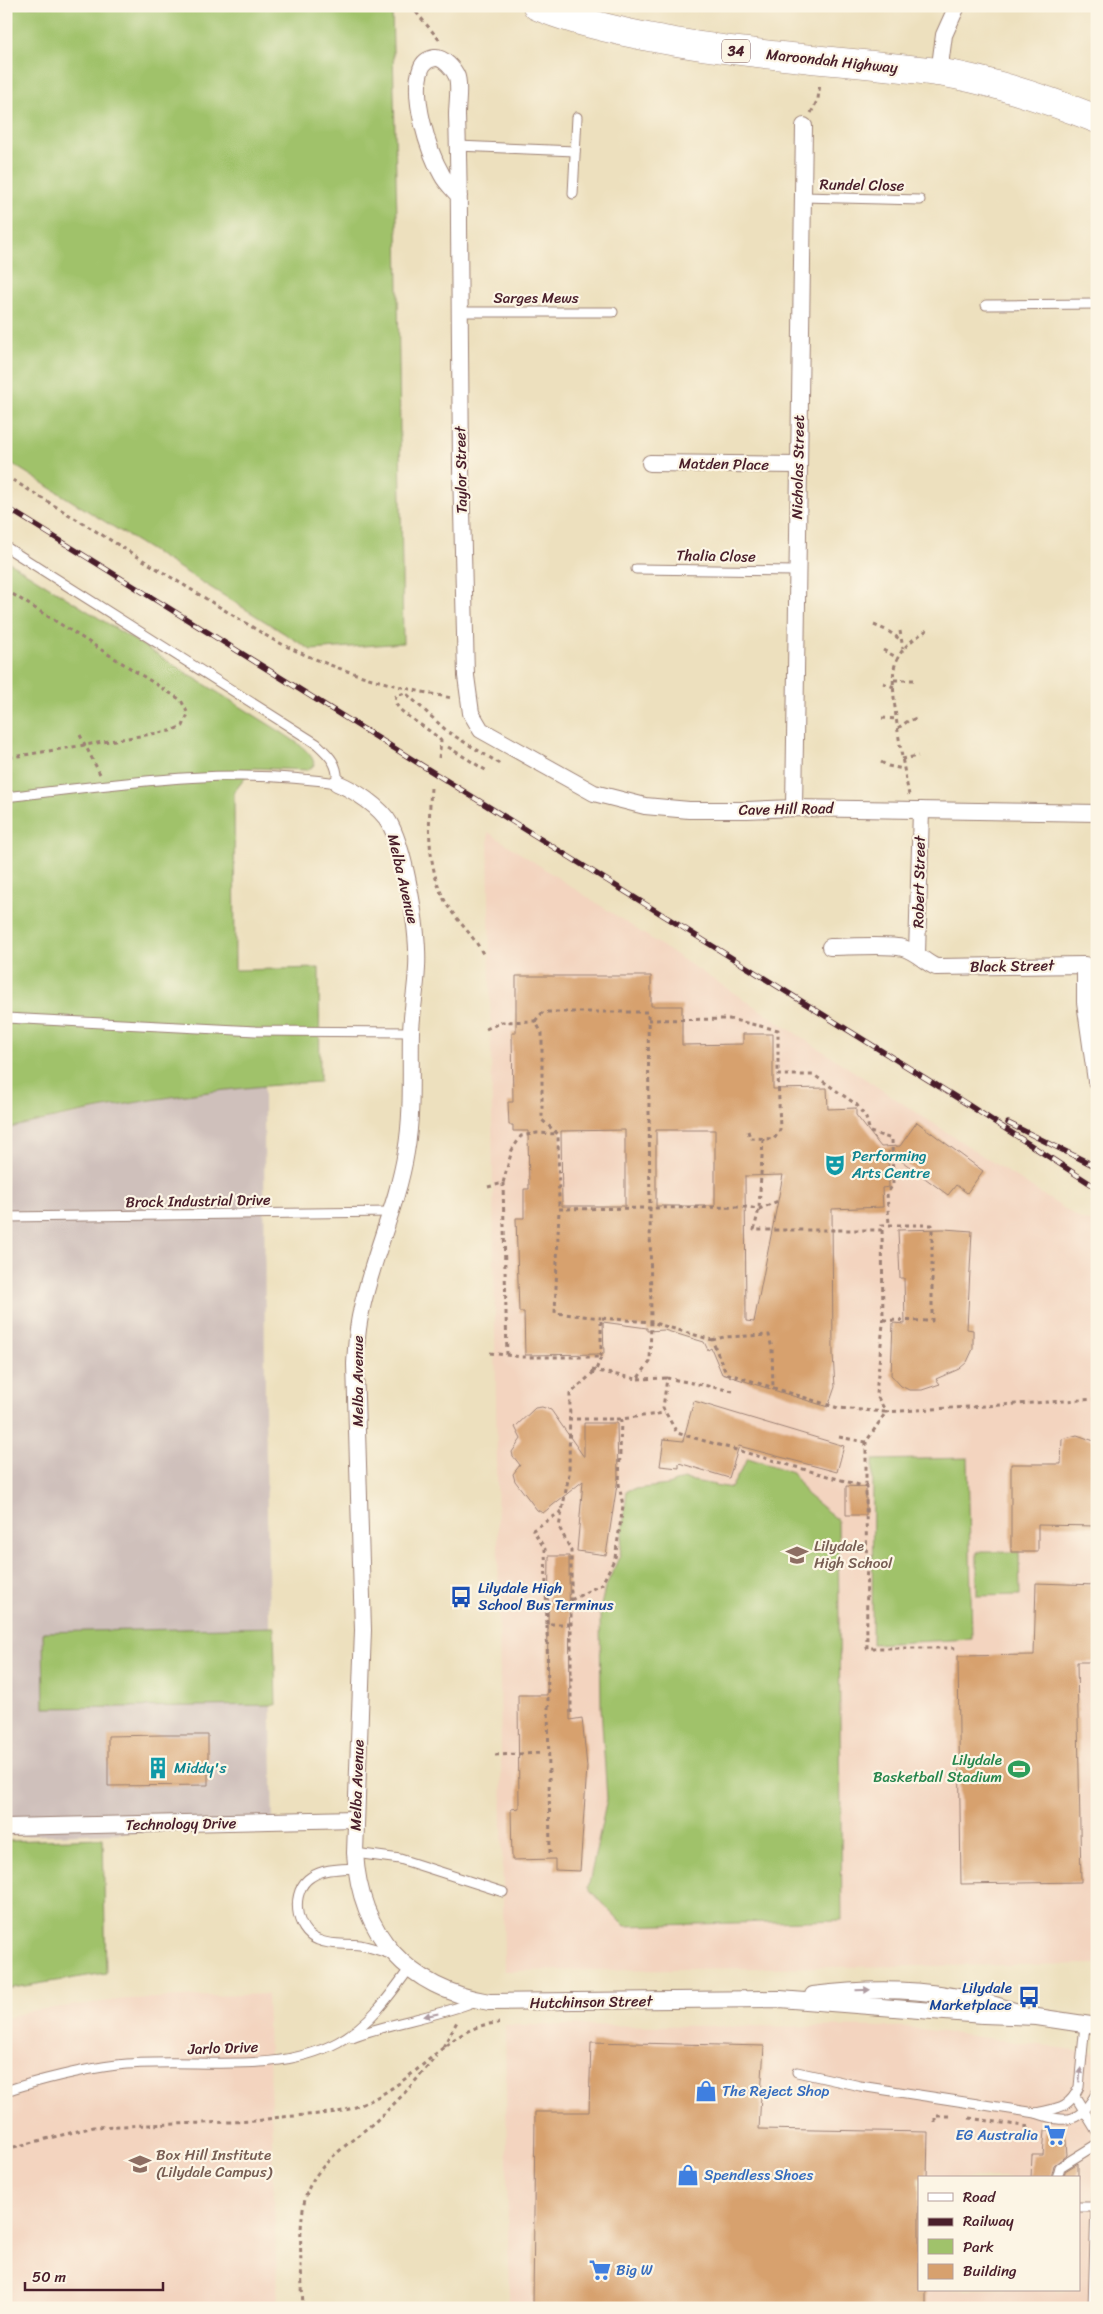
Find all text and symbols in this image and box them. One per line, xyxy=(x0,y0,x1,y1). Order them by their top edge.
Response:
road number: 34 xyxy=(722,40,750,62)
street label: Maroondah Highway xyxy=(765,41,899,81)
street label: Rundel Close xyxy=(819,171,905,199)
street label: Sarges Mews xyxy=(493,285,579,311)
street label: Nicholas Street xyxy=(784,414,812,519)
street label: Taylor Street xyxy=(447,425,475,514)
street label: Matden Place xyxy=(679,450,770,478)
street label: Thalia Close xyxy=(676,542,756,570)
street label: Cave Hill Road xyxy=(738,795,835,823)
street label: Melba Avenue xyxy=(380,831,426,927)
street label: Robert Street xyxy=(905,835,933,928)
street label: Black Street xyxy=(970,952,1055,980)
place label: Performing Arts Centre xyxy=(851,1143,930,1186)
theatre icon: Performing Arts Centre xyxy=(822,1152,848,1178)
street label: Brock Industrial Drive xyxy=(125,1187,271,1215)
street label: Melba Avenue xyxy=(345,1335,371,1427)
place label: Lilydale High School xyxy=(814,1533,893,1576)
school or university icon: Lilydale High School xyxy=(784,1542,810,1568)
place label: Lilydale High School Bus Terminus xyxy=(478,1575,614,1618)
bus stop icon: Lilydale High School Bus Terminus xyxy=(448,1584,474,1610)
street label: Melba Avenue xyxy=(342,1739,372,1831)
place label: Lilydale Basketball Stadium xyxy=(873,1747,1002,1790)
building icon: Middy's xyxy=(145,1755,171,1781)
place label: Middy's xyxy=(174,1755,226,1781)
sports icon: Lilydale Basketball Stadium xyxy=(1006,1756,1032,1782)
street label: Technology Drive xyxy=(125,1810,237,1838)
place label: Lilydale Marketplace xyxy=(929,1975,1012,2018)
bus stop icon: Lilydale Marketplace xyxy=(1016,1984,1042,2010)
one-way arrow xyxy=(856,1986,872,1994)
street label: Hutchinson Street xyxy=(529,1988,654,2016)
one-way arrow xyxy=(423,2011,439,2019)
street label: Jarlo Drive xyxy=(186,2034,259,2062)
one-way arrow xyxy=(1076,2067,1084,2083)
shop icon: The Reject Shop xyxy=(693,2078,719,2104)
place label: The Reject Shop xyxy=(722,2078,830,2104)
place label: EG Australia xyxy=(956,2122,1038,2148)
supermarket icon: EG Australia xyxy=(1042,2122,1068,2148)
place label: Box Hill Institute (Lilydale Campus) xyxy=(156,2142,273,2185)
school or university icon: Box Hill Institute (Lilydale Campus) xyxy=(127,2151,153,2177)
shop icon: Spendless Shoes xyxy=(675,2162,701,2188)
place label: Spendless Shoes xyxy=(704,2162,813,2188)
legend xyxy=(918,2176,1080,2292)
text: Road xyxy=(963,2184,996,2210)
text: Railway xyxy=(963,2208,1014,2234)
text: Park xyxy=(963,2234,994,2260)
supermarket icon: Big W xyxy=(587,2257,613,2283)
place label: Big W xyxy=(616,2257,653,2283)
text: Building xyxy=(963,2258,1017,2284)
scale bar xyxy=(25,2259,162,2291)
text: 50 m xyxy=(32,2264,67,2290)

